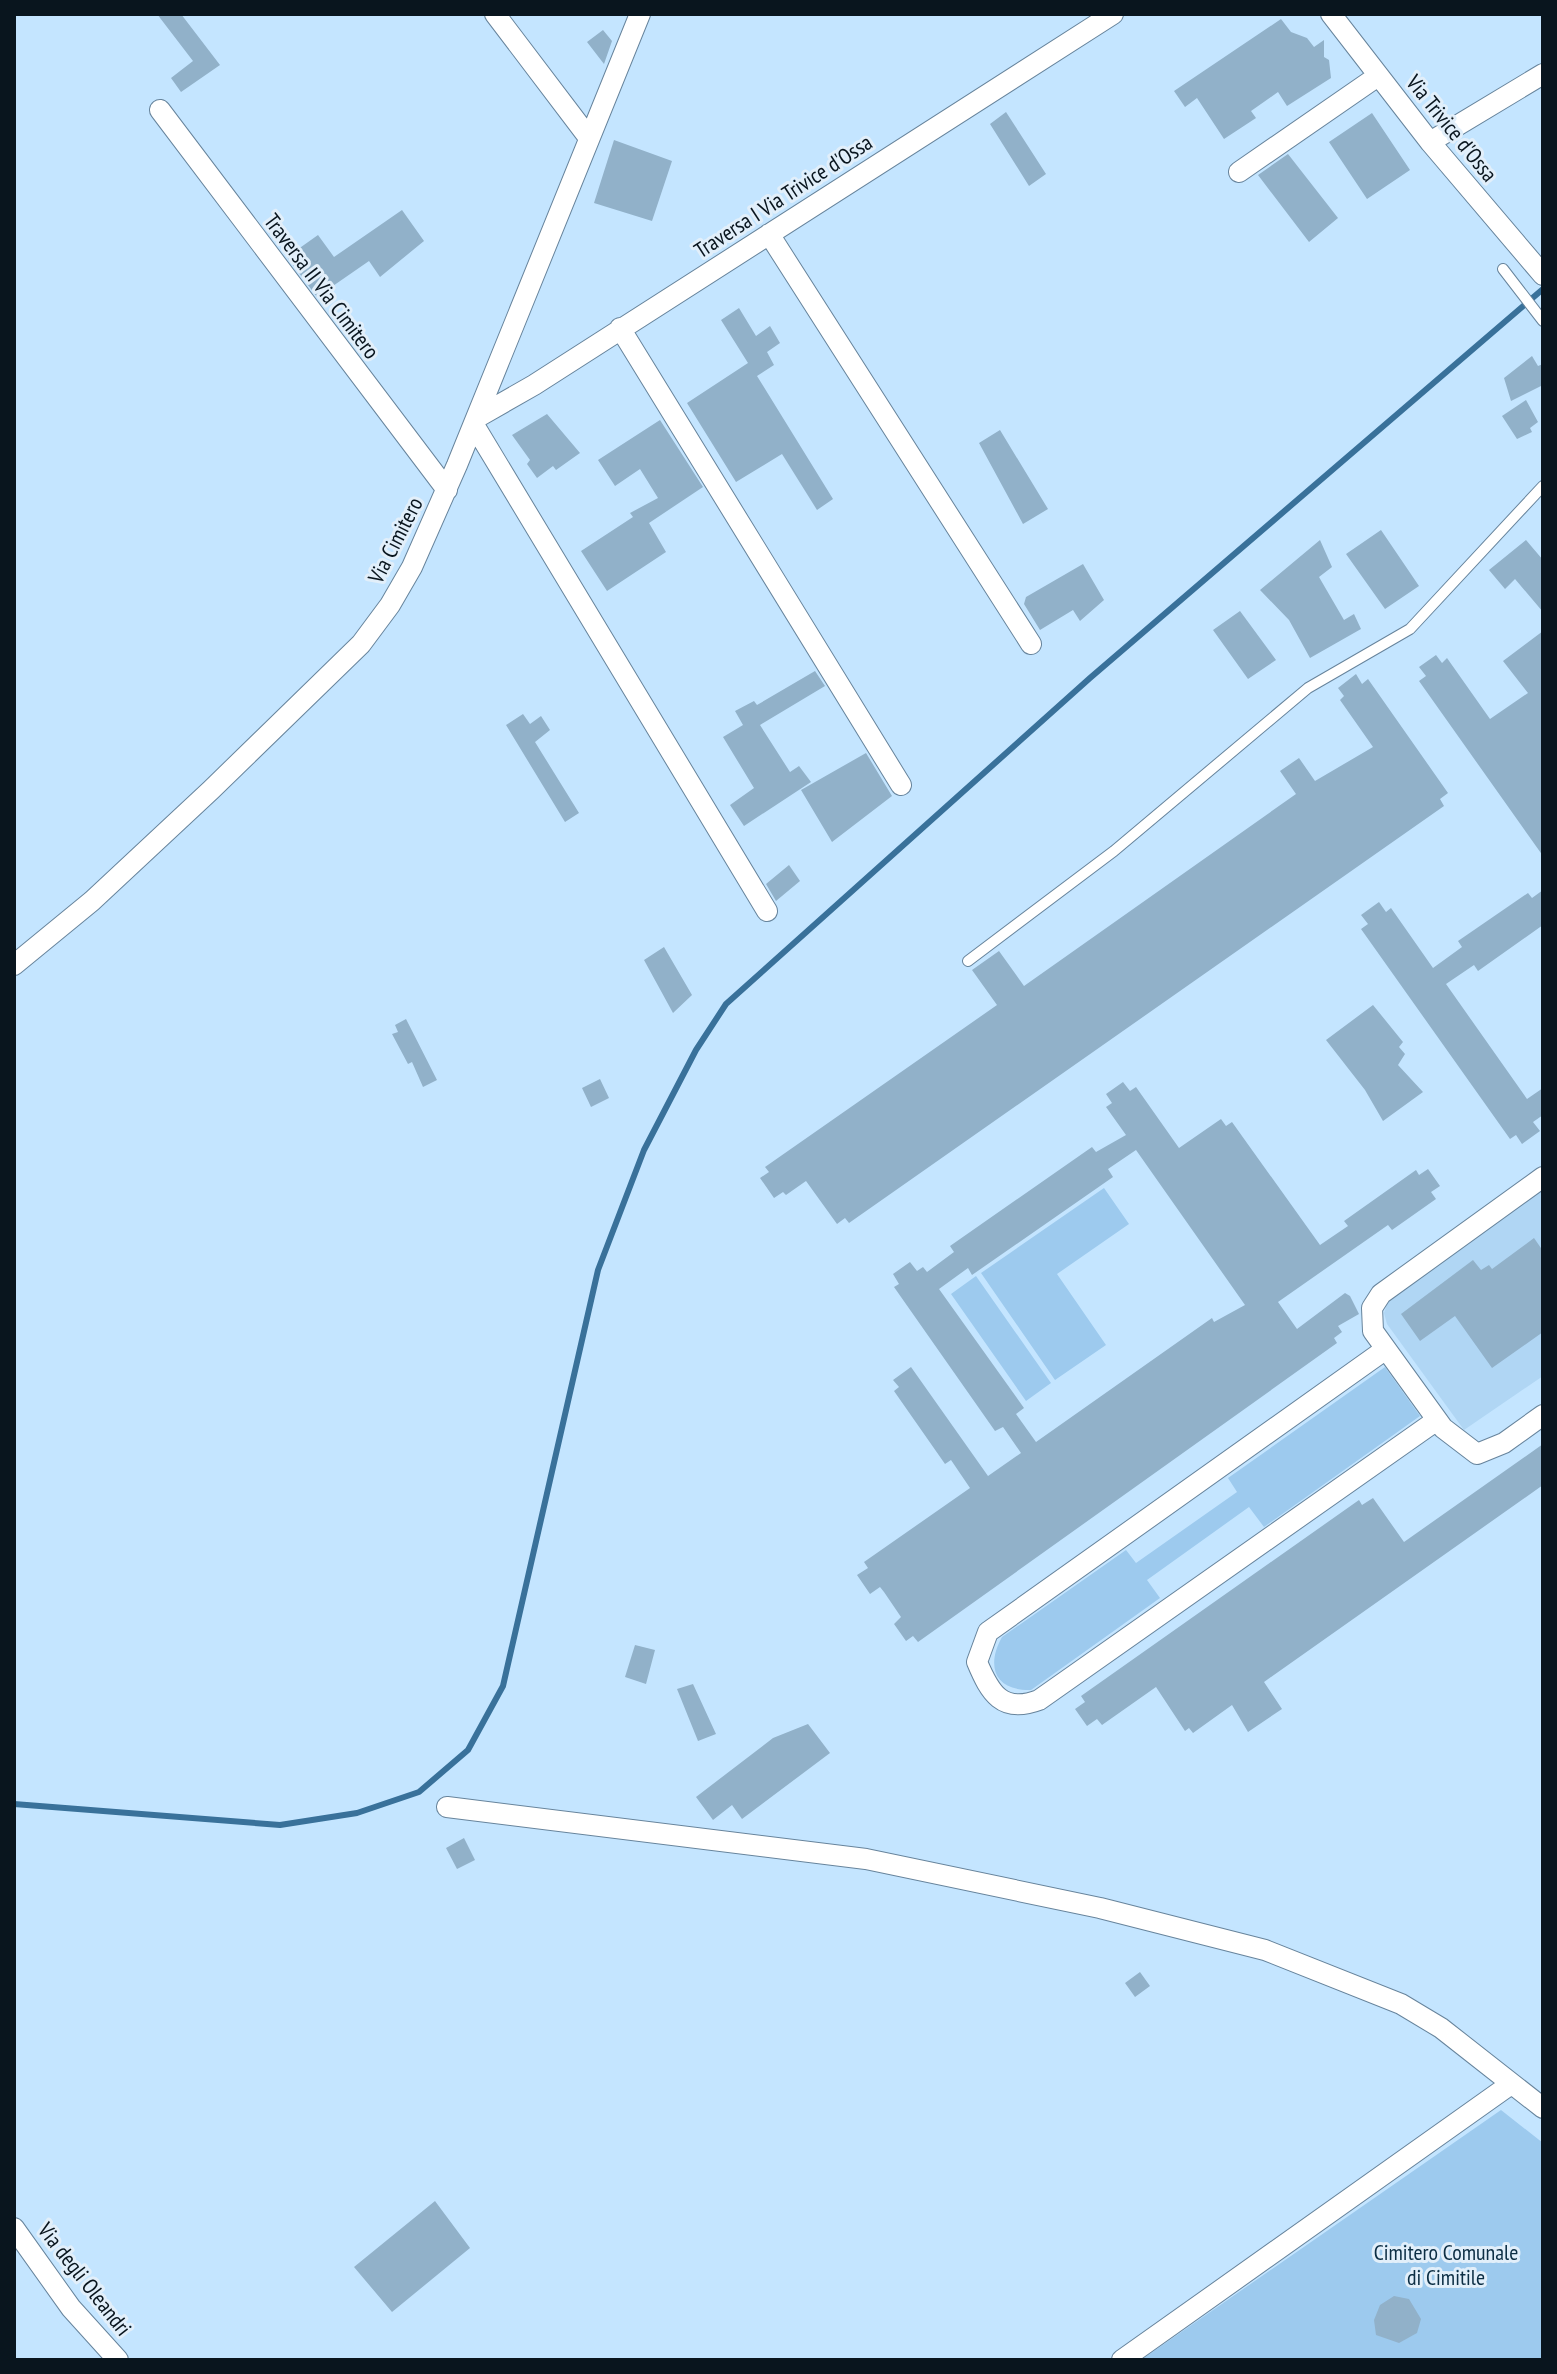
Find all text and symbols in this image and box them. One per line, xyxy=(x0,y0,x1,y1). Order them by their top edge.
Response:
street label: Via Trivice d'Ossa xyxy=(1400,68,1504,187)
street label: Traversa I Via Trivice d'Ossa xyxy=(689,128,877,264)
street label: Traversa II Via Cimitero xyxy=(258,208,386,364)
street label: Via Cimitero xyxy=(361,492,429,589)
street label: Via degli Oleandri xyxy=(31,2216,138,2341)
park label: Cimitero Comunale di Cimitile xyxy=(1374,2238,1518,2291)

